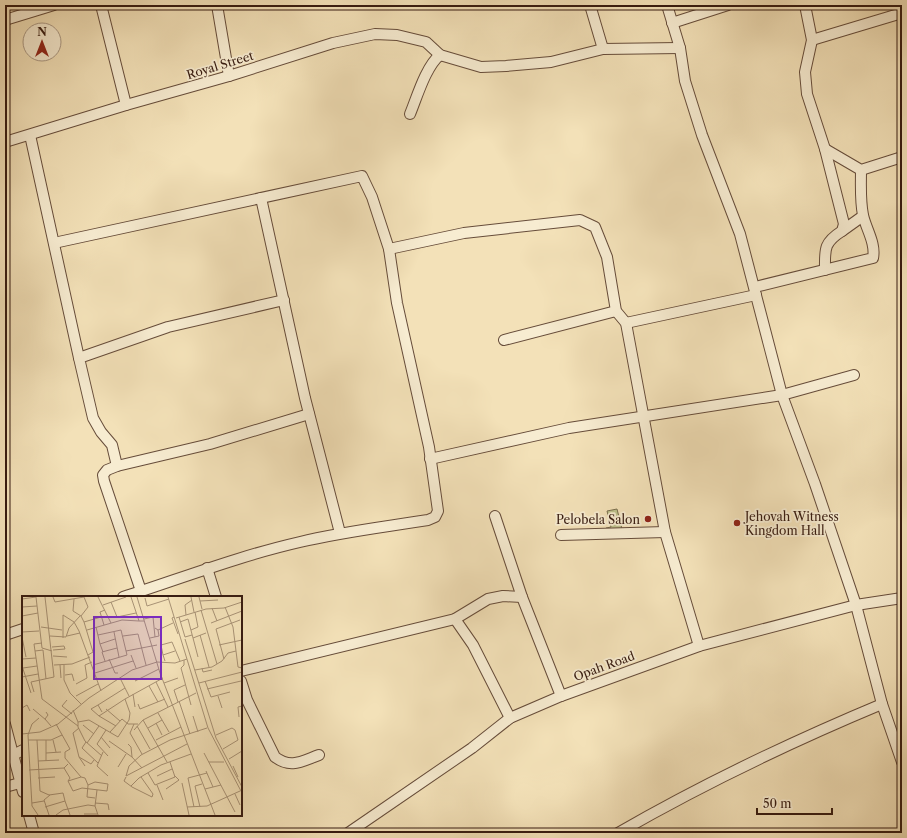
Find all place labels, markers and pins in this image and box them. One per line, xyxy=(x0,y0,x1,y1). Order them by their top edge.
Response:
place label: Jehovah Witness Kingdom Hall xyxy=(743,509,839,538)
place label: Pelobela Salon xyxy=(556,512,640,527)
marker: Pelobela Salon xyxy=(643,514,653,524)
marker: Jehovah Witness Kingdom Hall xyxy=(732,518,742,528)

